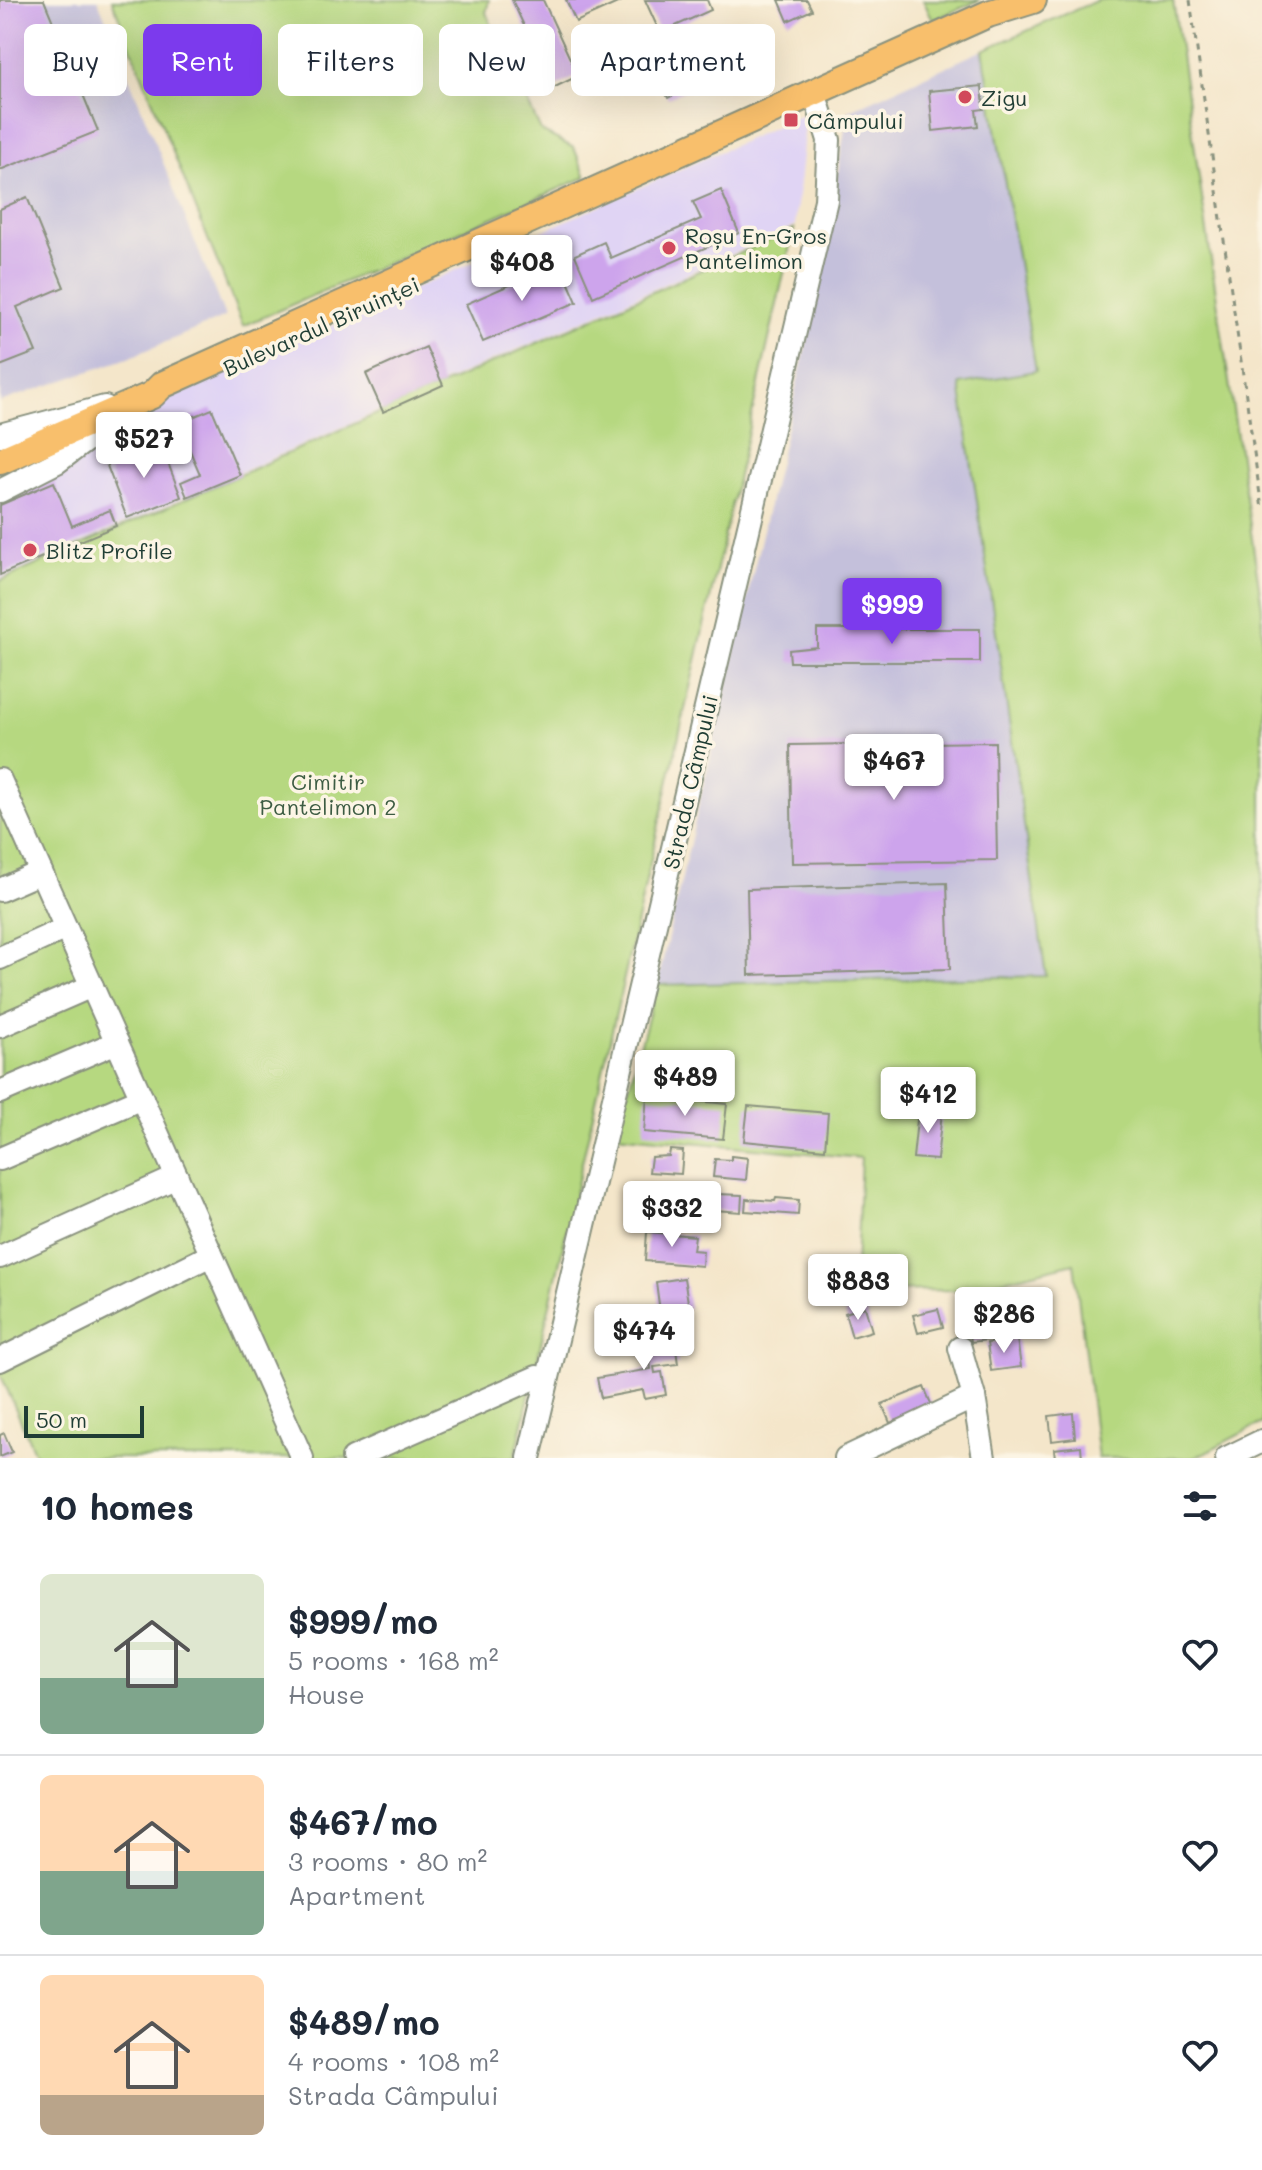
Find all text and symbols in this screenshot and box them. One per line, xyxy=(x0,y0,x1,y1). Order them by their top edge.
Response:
chip: Buy xyxy=(24,24,127,96)
chip: Rent xyxy=(143,24,262,96)
chip: Filters xyxy=(278,24,423,96)
chip: New xyxy=(439,24,555,96)
chip: Apartment xyxy=(571,24,775,96)
place label: Zigu xyxy=(981,83,1027,112)
marker: Zigu xyxy=(956,88,974,106)
place label: Câmpului xyxy=(807,106,904,135)
marker: Câmpului xyxy=(782,111,800,129)
place label: Roșu En-Gros Pantelimon xyxy=(685,221,827,275)
pin: $408 xyxy=(475,235,569,303)
marker: Roșu En-Gros Pantelimon xyxy=(660,239,678,257)
text: $408 xyxy=(489,244,555,278)
street label: Bulevardul Biruinței xyxy=(218,270,424,382)
pin: $527 xyxy=(97,412,191,480)
text: $527 xyxy=(114,421,174,455)
place label: Blitz Profile xyxy=(46,536,173,565)
marker: Blitz Profile xyxy=(21,541,39,559)
pin: $999 xyxy=(845,578,939,646)
text: $999 xyxy=(861,587,923,621)
street label: Strada Câmpului xyxy=(656,692,724,872)
pin: $467 xyxy=(847,734,941,802)
text: $467 xyxy=(863,743,925,777)
park label: Cimitir Pantelimon 2 xyxy=(260,767,396,821)
pin: $489 xyxy=(638,1050,732,1118)
text: $489 xyxy=(653,1059,717,1093)
pin: $412 xyxy=(881,1067,975,1135)
text: $412 xyxy=(899,1076,957,1110)
pin: $332 xyxy=(625,1181,719,1249)
text: $332 xyxy=(641,1190,703,1224)
pin: $883 xyxy=(811,1254,905,1322)
text: $883 xyxy=(826,1263,890,1297)
pin: $286 xyxy=(957,1287,1051,1355)
text: $286 xyxy=(973,1296,1035,1330)
pin: $474 xyxy=(597,1304,691,1372)
text: $474 xyxy=(612,1313,676,1347)
scale bar xyxy=(24,1402,144,1438)
text: 50 m xyxy=(36,1405,87,1434)
text: 10 homes xyxy=(40,1484,194,1529)
icon: filters xyxy=(1178,1484,1222,1528)
text: $999/mo xyxy=(288,1598,438,1643)
icon: home xyxy=(104,1606,200,1702)
icon: heart xyxy=(1178,1632,1222,1676)
text: 5 rooms · 168 m² xyxy=(288,1643,499,1677)
text: House xyxy=(288,1677,365,1711)
text: $467/mo xyxy=(288,1799,438,1844)
icon: home xyxy=(104,1807,200,1903)
icon: heart xyxy=(1178,1833,1222,1877)
text: 3 rooms · 80 m² xyxy=(288,1844,487,1878)
text: Apartment xyxy=(288,1878,425,1912)
text: $489/mo xyxy=(288,1999,440,2044)
icon: home xyxy=(104,2007,200,2103)
icon: heart xyxy=(1178,2033,1222,2077)
text: 4 rooms · 108 m² xyxy=(288,2044,499,2078)
text: Strada Câmpului xyxy=(288,2078,499,2112)

